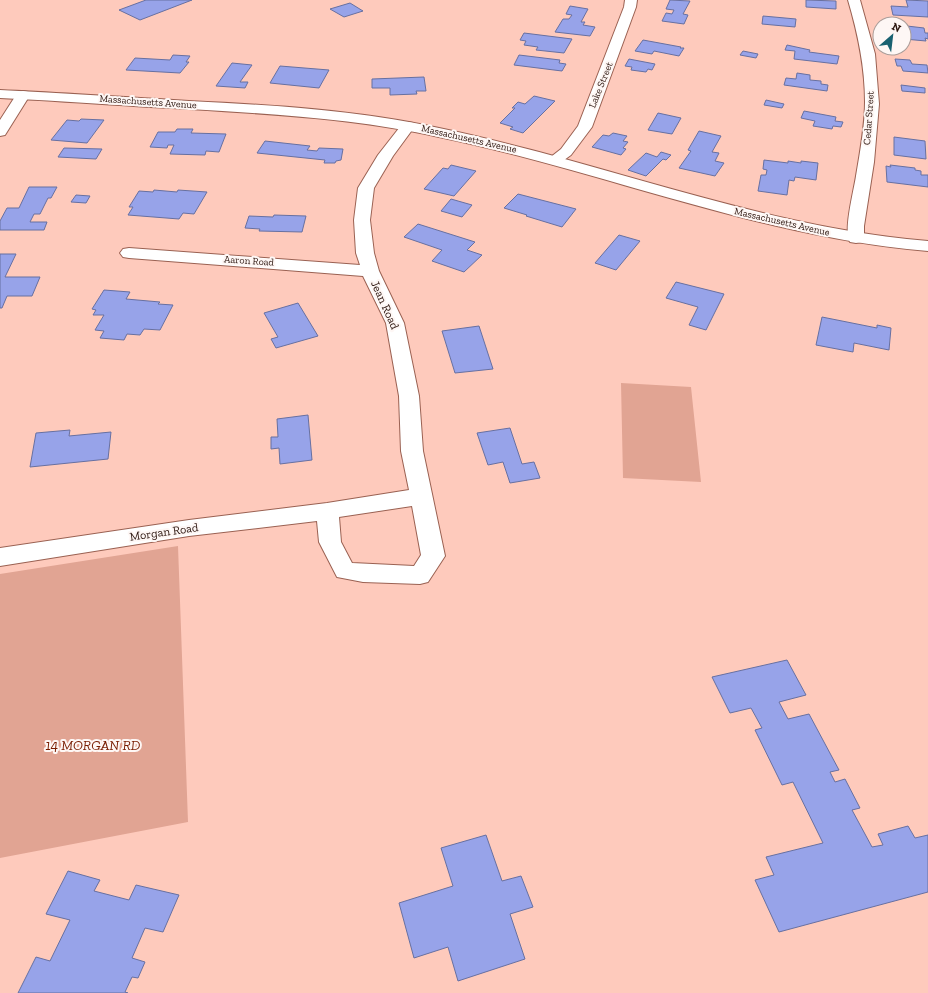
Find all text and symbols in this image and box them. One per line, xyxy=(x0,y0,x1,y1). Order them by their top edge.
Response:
north arrow xyxy=(872,16,912,56)
text: N xyxy=(890,20,904,36)
street label: Lake Street xyxy=(586,60,616,110)
street label: Cedar Street xyxy=(861,90,877,145)
street label: Massachusetts Avenue xyxy=(99,93,197,111)
street label: Massachusetts Avenue xyxy=(420,122,518,156)
street label: Massachusetts Avenue xyxy=(733,205,831,239)
street label: Aaron Road xyxy=(224,253,275,269)
street label: Jean Road xyxy=(368,278,402,332)
street label: Morgan Road xyxy=(129,520,200,544)
park label: 14 MORGAN RD xyxy=(46,737,141,754)

